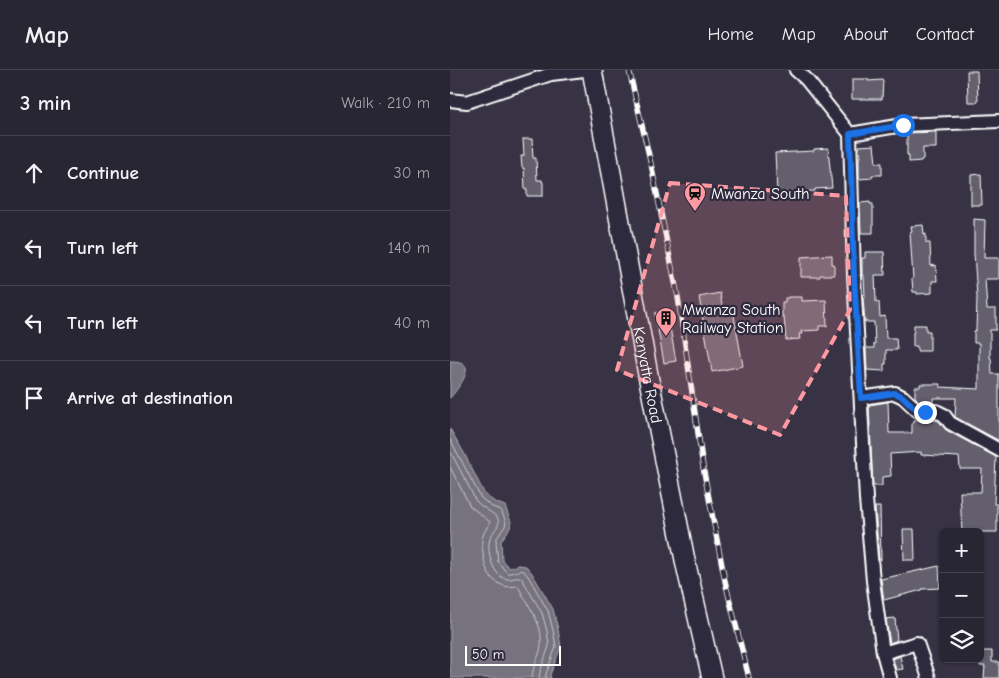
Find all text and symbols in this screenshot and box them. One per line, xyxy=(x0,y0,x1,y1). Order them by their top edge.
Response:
text: Map xyxy=(25,21,69,49)
text: Home xyxy=(707,24,754,45)
text: Map xyxy=(782,24,816,45)
text: About xyxy=(844,24,888,45)
text: Contact xyxy=(916,24,974,45)
text: 3 min xyxy=(20,91,71,115)
text: Walk · 210 m xyxy=(341,94,430,112)
route start xyxy=(892,114,915,137)
icon: ahead xyxy=(20,159,48,187)
text: Continue xyxy=(67,162,139,184)
text: 30 m xyxy=(394,164,430,182)
station icon: Mwanza South xyxy=(683,181,707,212)
place label: Mwanza South xyxy=(711,185,810,203)
icon: left xyxy=(20,234,48,262)
text: Turn left xyxy=(67,237,138,259)
text: 140 m xyxy=(388,239,430,257)
place label: Mwanza South Railway Station xyxy=(682,301,784,337)
building icon: Mwanza South Railway Station xyxy=(654,306,678,337)
icon: left xyxy=(20,309,48,337)
text: Turn left xyxy=(67,312,138,334)
text: 40 m xyxy=(394,314,430,332)
street label: Kenyatta Road xyxy=(629,325,665,425)
icon: arrive xyxy=(20,384,48,412)
text: Arrive at destination xyxy=(67,387,233,409)
route end xyxy=(914,401,937,424)
map controls xyxy=(939,528,984,663)
button: + xyxy=(939,528,984,573)
button: − xyxy=(939,573,984,618)
button: layers xyxy=(939,618,984,663)
scale bar xyxy=(465,643,561,666)
text: 50 m xyxy=(472,646,504,663)

